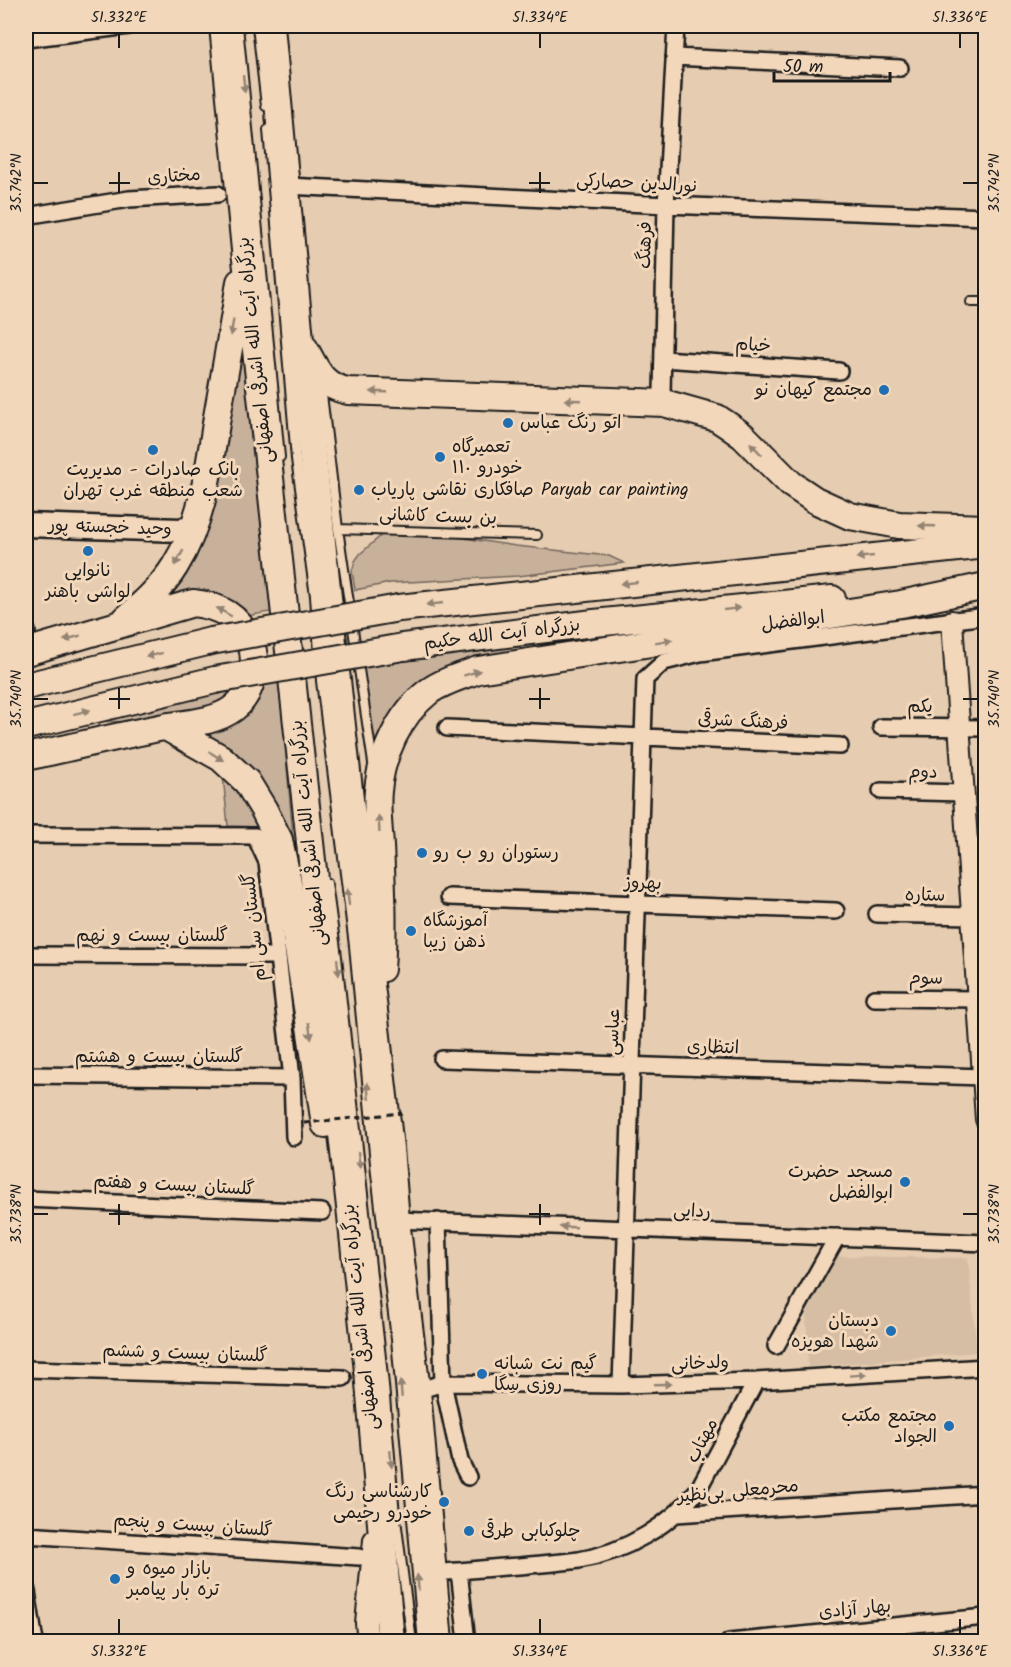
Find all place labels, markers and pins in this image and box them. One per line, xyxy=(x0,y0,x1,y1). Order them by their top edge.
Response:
place label: مجتمع کیهان نو xyxy=(753,376,872,405)
marker: مجتمع کیهان نو xyxy=(877,383,891,397)
place label: اتو رنگ عباس xyxy=(520,409,622,438)
marker: اتو رنگ عباس xyxy=(501,416,515,430)
place label: تعمیرگاه خودرو ۱۱۰ xyxy=(452,433,523,483)
marker: بانک صادرات - مدیریت شعب منطقه غرب تهران xyxy=(146,443,160,457)
marker: تعمیرگاه خودرو ۱۱۰ xyxy=(433,450,447,464)
place label: بانک صادرات - مدیریت شعب منطقه غرب تهران xyxy=(63,456,243,506)
place label: صافکاری نقاشی پاریاب Paryab car painting xyxy=(371,476,689,505)
marker: صافکاری نقاشی پاریاب Paryab car painting xyxy=(352,483,366,497)
marker: نانوایی لواشی باهنر xyxy=(81,544,95,558)
place label: نانوایی لواشی باهنر xyxy=(44,557,130,607)
place label: رستوران رو ب رو xyxy=(432,839,559,868)
marker: رستوران رو ب رو xyxy=(415,846,429,860)
place label: آموزشگاه ذهن زیبا xyxy=(423,907,489,957)
marker: آموزشگاه ذهن زیبا xyxy=(404,924,418,938)
place label: مسجد حضرت ابوالفضل xyxy=(788,1158,893,1208)
marker: مسجد حضرت ابوالفضل xyxy=(898,1175,912,1189)
place label: دبستان شهدا هویزه xyxy=(791,1307,879,1357)
marker: دبستان شهدا هویزه xyxy=(884,1324,898,1338)
place label: گیم نت شبانه روزی سِگا xyxy=(494,1350,597,1400)
marker: گیم نت شبانه روزی سِگا xyxy=(475,1367,489,1381)
place label: مجتمع مکتب الجواد xyxy=(841,1402,937,1452)
marker: مجتمع مکتب الجواد xyxy=(942,1419,956,1433)
place label: کارشناسی رنگ خودرو رحیمی xyxy=(326,1478,432,1528)
marker: کارشناسی رنگ خودرو رحیمی xyxy=(437,1495,451,1509)
place label: چلوکبابی طرقی xyxy=(481,1517,581,1546)
marker: چلوکبابی طرقی xyxy=(462,1524,476,1538)
place label: بازار میوه و تره بار پیامبر xyxy=(125,1555,220,1605)
marker: بازار میوه و تره بار پیامبر xyxy=(108,1572,122,1586)

